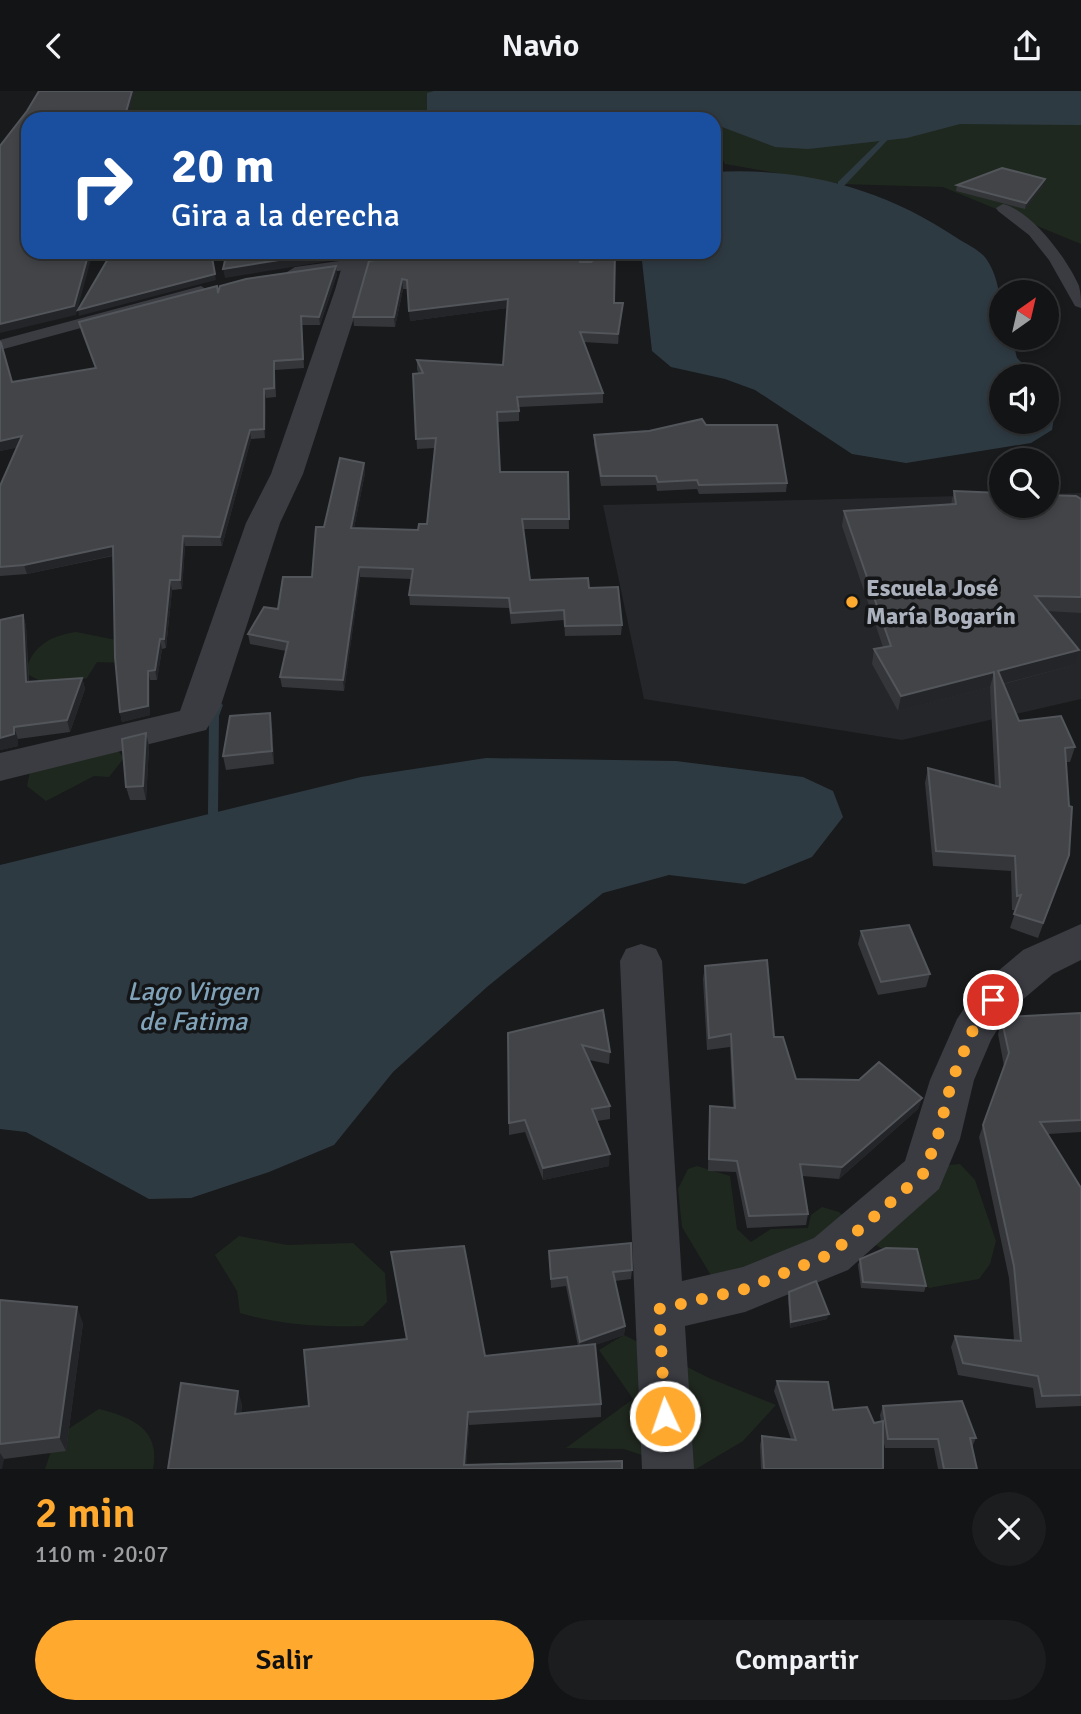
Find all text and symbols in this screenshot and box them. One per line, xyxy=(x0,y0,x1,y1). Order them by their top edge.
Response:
text: Navio xyxy=(501,26,580,65)
icon: back xyxy=(35,27,73,65)
icon: share xyxy=(1008,27,1046,65)
text: 20 m xyxy=(171,136,274,196)
icon: right xyxy=(56,140,147,231)
text: Gira a la derecha xyxy=(171,196,400,235)
north arrow xyxy=(989,280,1059,350)
map controls xyxy=(989,280,1059,518)
button: sound xyxy=(989,364,1059,434)
button: search xyxy=(989,448,1059,518)
place label: Escuela José María Bogarín xyxy=(866,573,1016,631)
marker: Escuela José María Bogarín xyxy=(844,594,860,610)
pin xyxy=(963,970,1023,1030)
water label: Lago Virgen de Fatima xyxy=(127,976,260,1038)
icon: arrive xyxy=(974,981,1012,1019)
position arrow xyxy=(628,1379,702,1453)
text: 2 min xyxy=(35,1488,136,1539)
button: close xyxy=(972,1492,1046,1566)
text: 110 m · 20:07 xyxy=(35,1540,169,1569)
button: Salir xyxy=(35,1620,534,1700)
button: Compartir xyxy=(548,1620,1046,1700)

